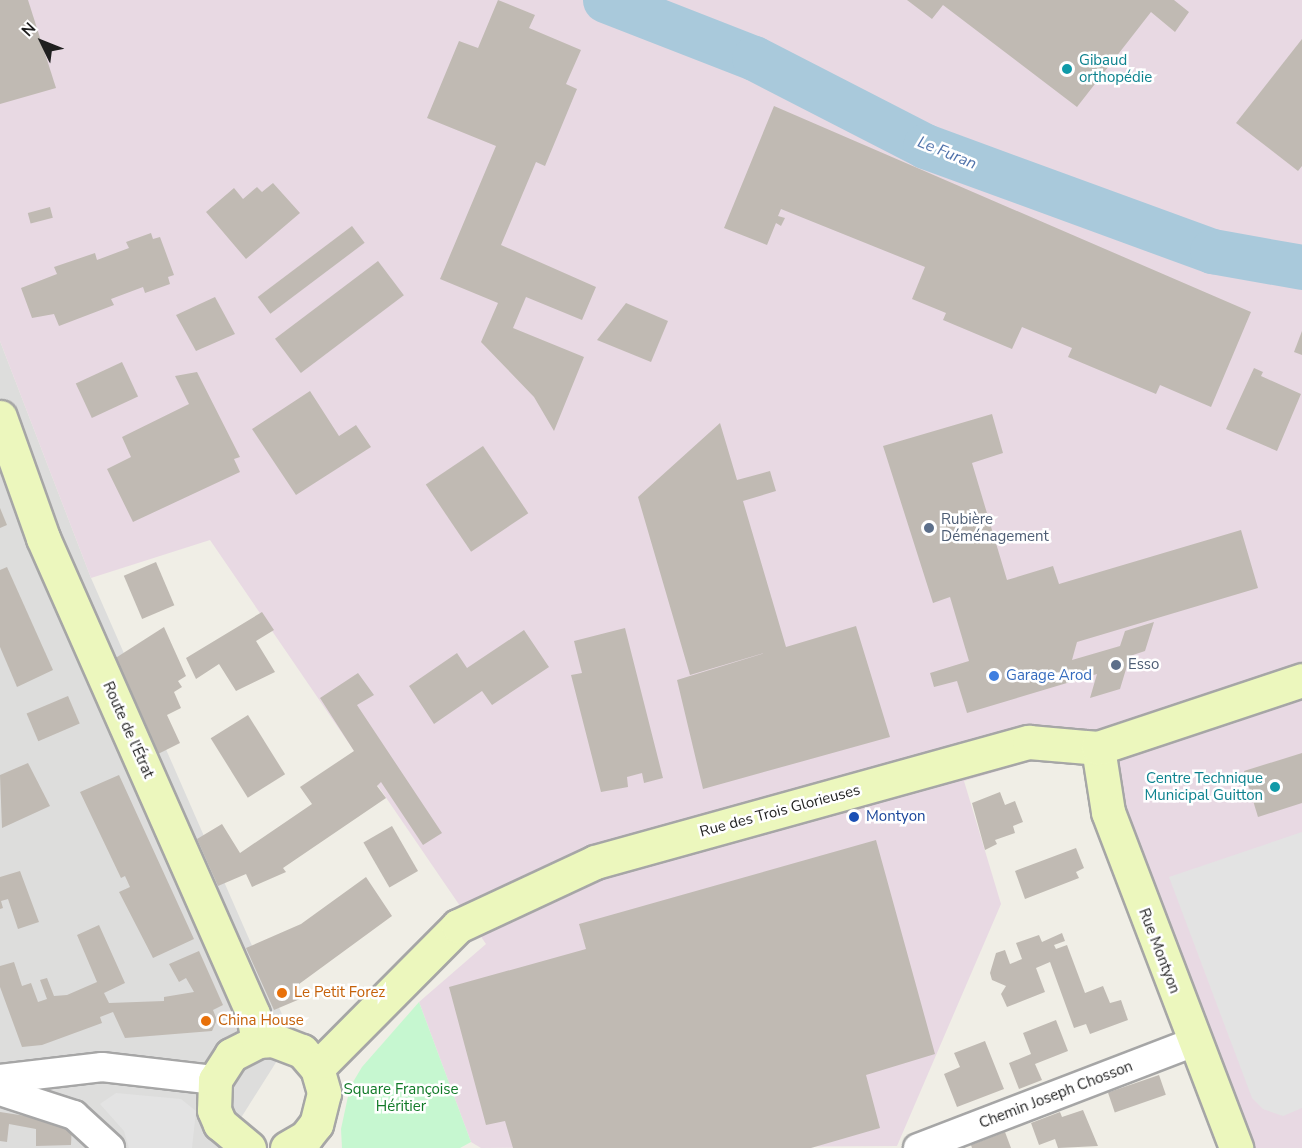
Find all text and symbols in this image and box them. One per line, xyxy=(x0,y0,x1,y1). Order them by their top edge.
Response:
north arrow xyxy=(12,12,72,72)
text: N xyxy=(17,18,41,42)
place label: Gibaud orthopédie xyxy=(1079,51,1152,86)
marker: Gibaud orthopédie xyxy=(1060,62,1074,76)
water label: Le Furan xyxy=(915,132,979,174)
place label: Rubière Déménagement xyxy=(941,510,1049,545)
marker: Rubière Déménagement xyxy=(922,521,936,535)
place label: Esso xyxy=(1128,656,1159,674)
marker: Esso xyxy=(1109,658,1123,672)
place label: Garage Arod xyxy=(1006,667,1092,685)
marker: Garage Arod xyxy=(987,669,1001,683)
street label: Route de l'Étrat xyxy=(99,679,157,781)
place label: Centre Technique Municipal Guitton xyxy=(1144,769,1263,804)
marker: Centre Technique Municipal Guitton xyxy=(1268,780,1282,794)
street label: Rue des Trois Glorieuses xyxy=(698,781,862,841)
place label: Montyon xyxy=(866,808,925,826)
marker: Montyon xyxy=(847,810,861,824)
street label: Rue Montyon xyxy=(1135,906,1183,996)
place label: Le Petit Forez xyxy=(294,984,385,1002)
marker: Le Petit Forez xyxy=(275,986,289,1000)
place label: China House xyxy=(218,1012,304,1030)
marker: China House xyxy=(199,1014,213,1028)
street label: Chemin Joseph Chosson xyxy=(977,1057,1135,1133)
park label: Square Françoise Héritier xyxy=(343,1080,459,1115)

